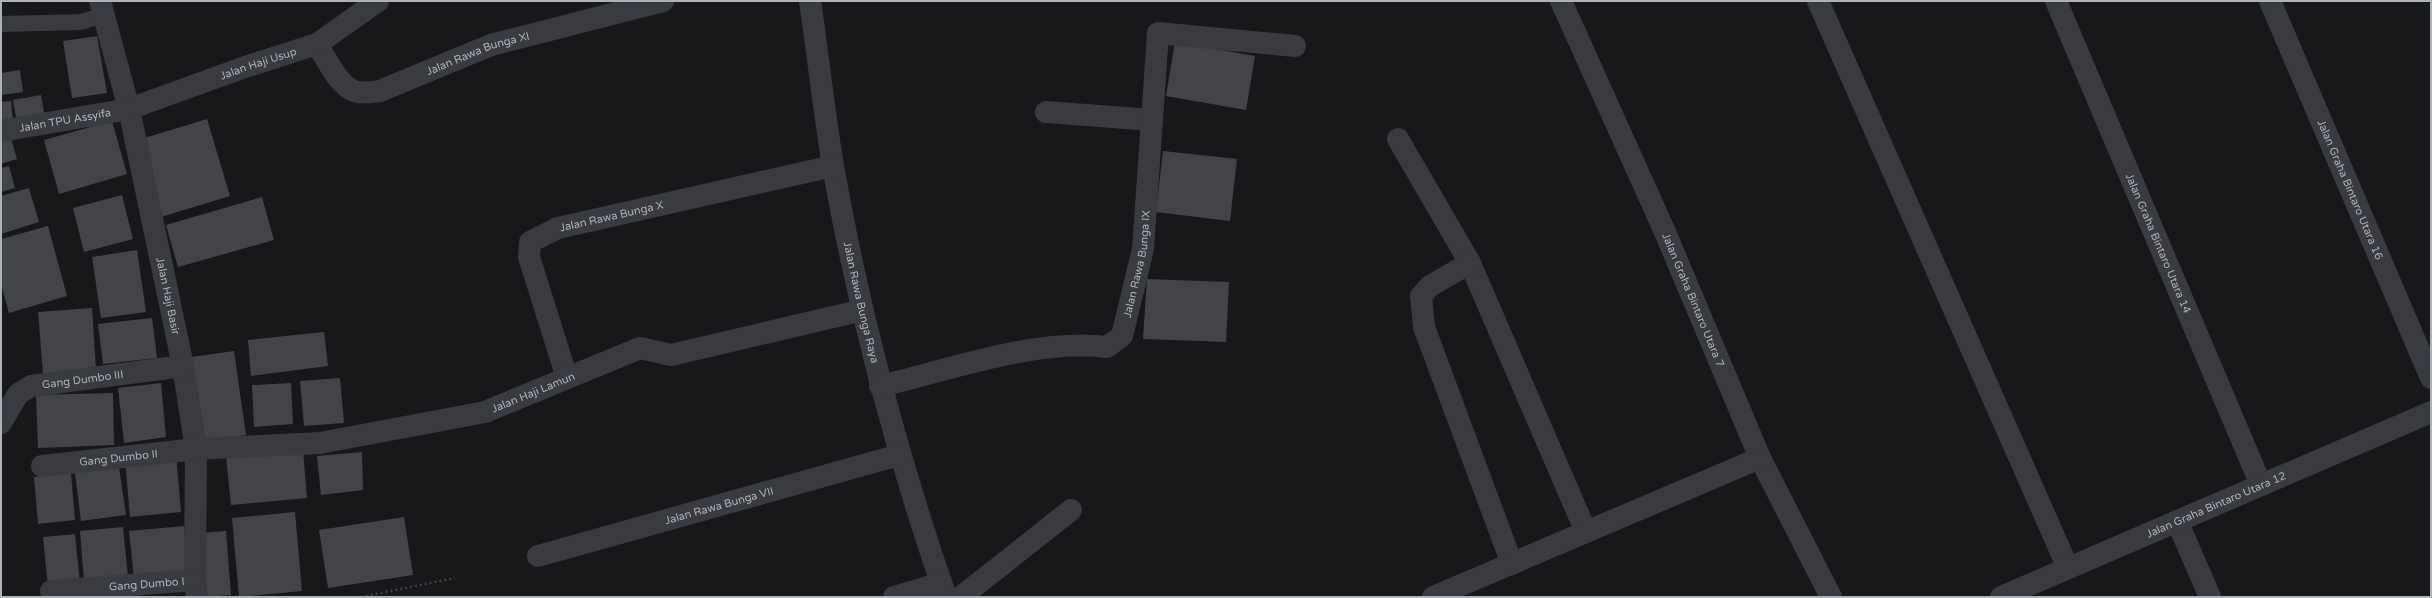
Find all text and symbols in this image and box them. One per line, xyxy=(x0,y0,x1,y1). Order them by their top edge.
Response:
street label: Jalan Rawa Bunga XI xyxy=(424,29,531,78)
street label: Jalan Haji Usup xyxy=(218,45,298,82)
street label: Jalan TPU Assyifa xyxy=(18,106,112,135)
street label: Jalan Graha Bintaro Utara 16 xyxy=(2314,118,2386,262)
street label: Jalan Graha Bintaro Utara 14 xyxy=(2123,171,2194,315)
street label: Jalan Rawa Bunga X xyxy=(559,198,665,234)
street label: Jalan Rawa Bunga IX xyxy=(1121,210,1153,319)
street label: Jalan Graha Bintaro Utara 7 xyxy=(1659,231,1727,369)
street label: Jalan Rawa Bunga Raya xyxy=(841,241,881,365)
street label: Jalan Haji Basir xyxy=(153,256,182,337)
street label: Gang Dumbo III xyxy=(41,368,124,391)
street label: Jalan Haji Lamun xyxy=(490,370,577,416)
street label: Gang Dumbo II xyxy=(79,447,158,469)
street label: Jalan Graha Bintaro Utara 12 xyxy=(2144,469,2288,541)
street label: Jalan Rawa Bunga VII xyxy=(663,484,775,527)
street label: Gang Dumbo I xyxy=(109,575,185,594)

